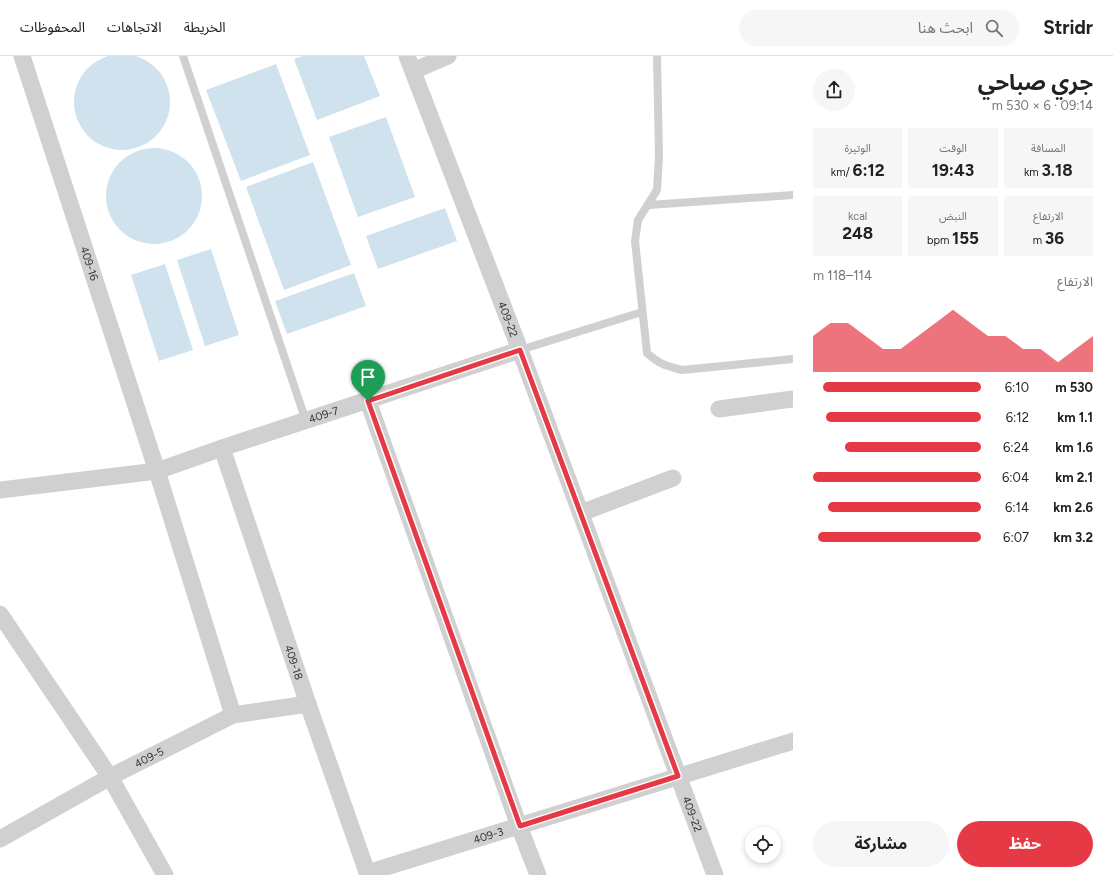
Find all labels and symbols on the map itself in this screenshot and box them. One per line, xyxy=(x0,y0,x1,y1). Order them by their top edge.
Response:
street label: 409-16 xyxy=(78,244,101,282)
street label: 409-22 xyxy=(495,300,521,339)
pin xyxy=(351,360,385,401)
street label: 409-7 xyxy=(307,404,340,426)
street label: 409-18 xyxy=(282,643,306,682)
street label: 409-5 xyxy=(132,745,166,770)
street label: 409-22 xyxy=(680,794,705,834)
street label: 409-3 xyxy=(472,825,505,846)

